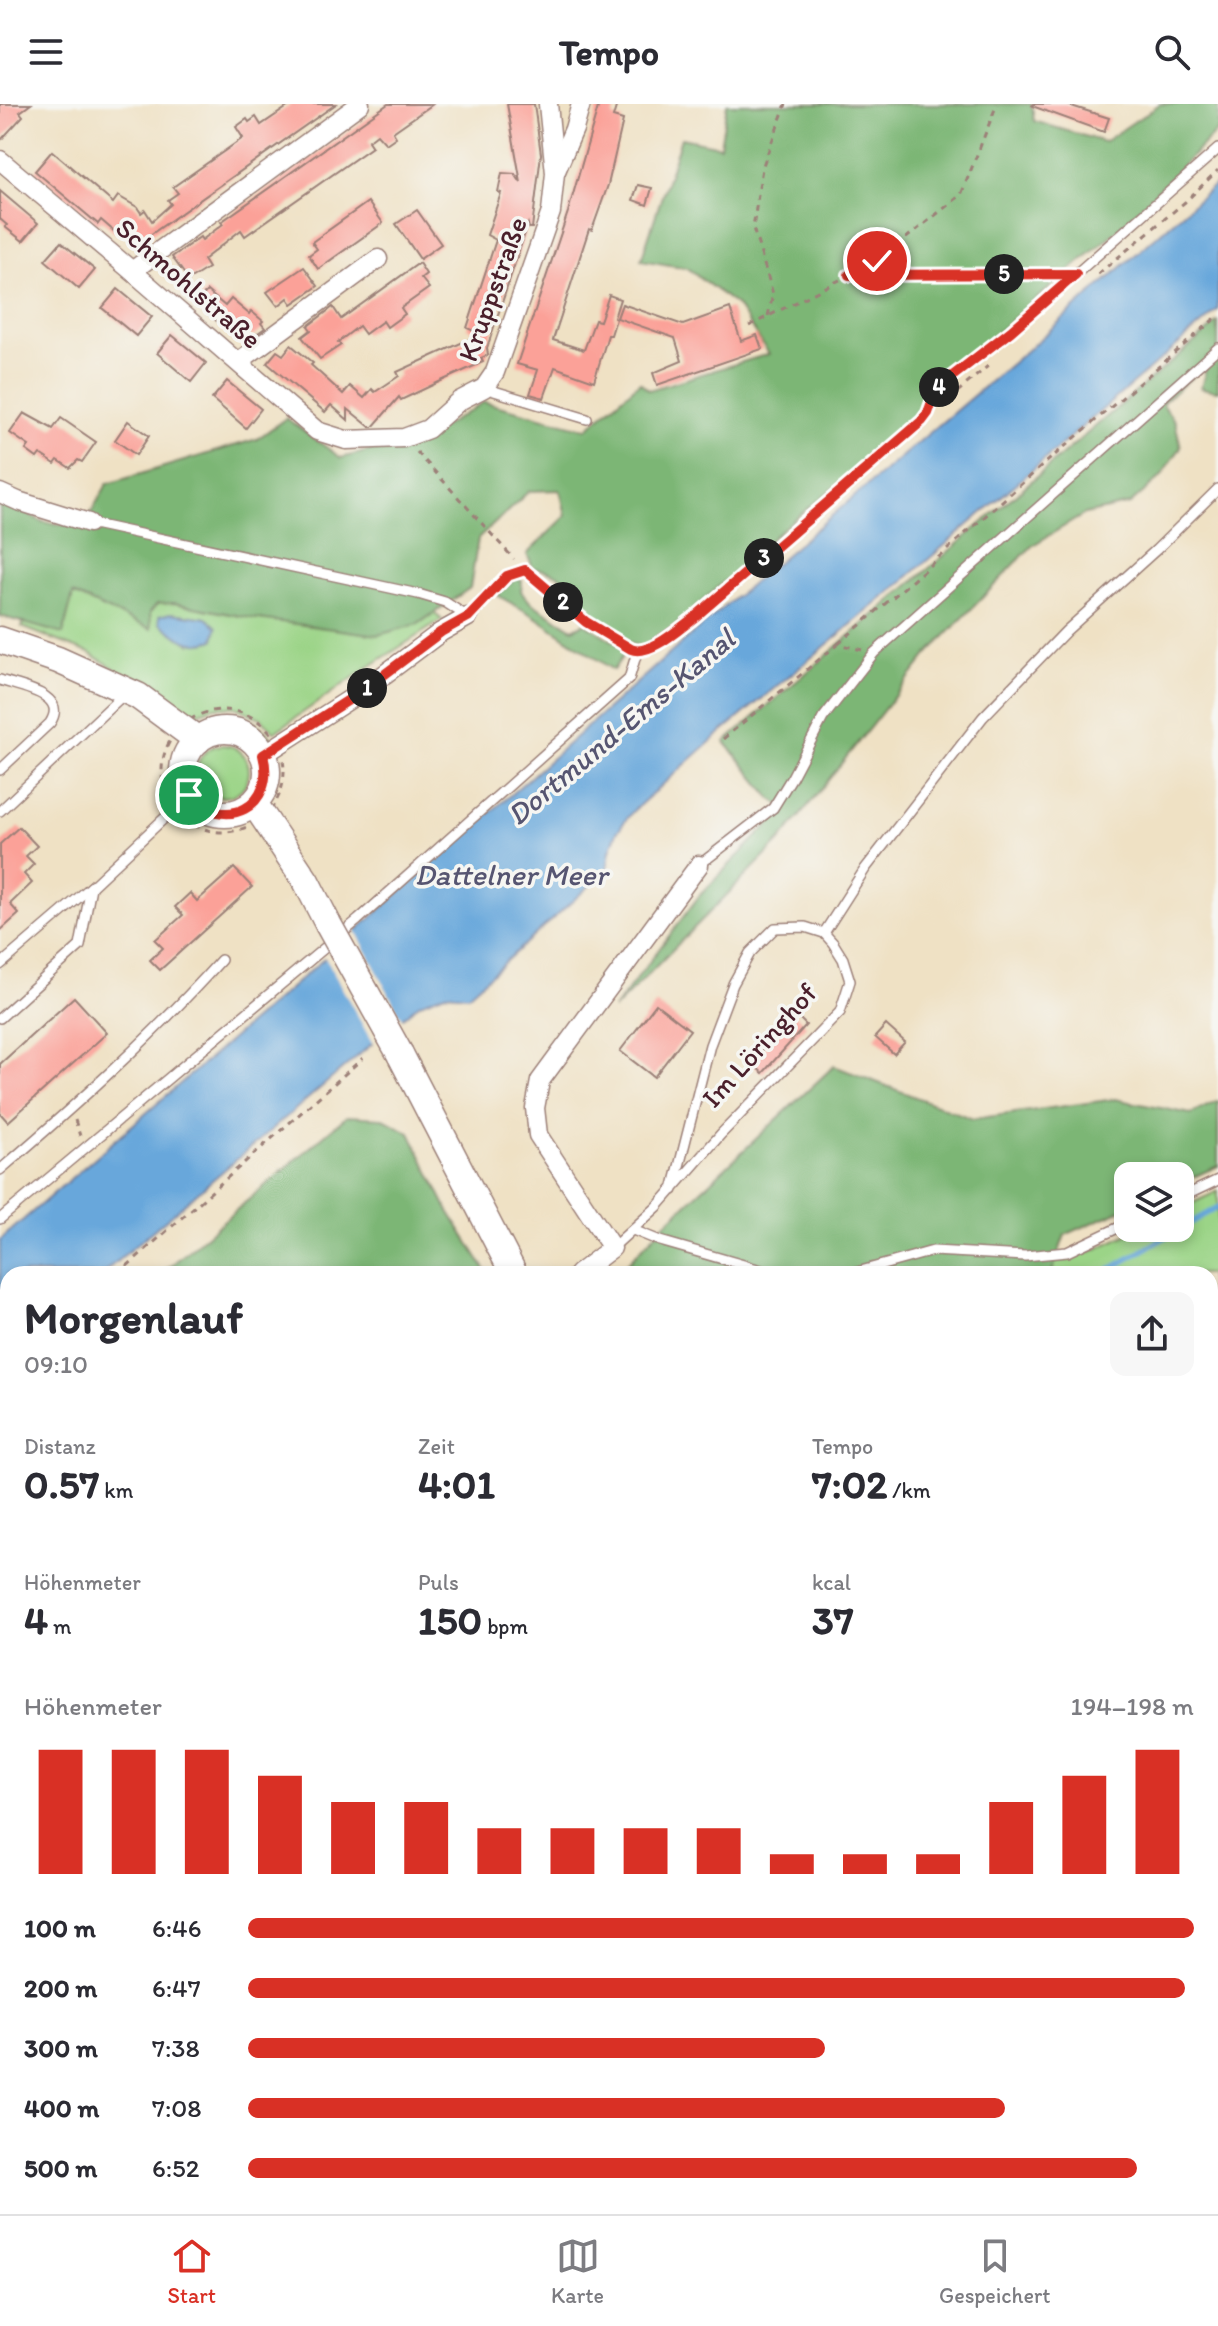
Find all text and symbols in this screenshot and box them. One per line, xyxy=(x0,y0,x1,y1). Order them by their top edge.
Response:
icon: menu xyxy=(24,30,68,74)
icon: search xyxy=(1150,30,1194,74)
text: Tempo xyxy=(559,31,659,74)
street label: Schmohlstraße xyxy=(109,210,269,356)
street label: Kruppstraße xyxy=(450,212,534,366)
pin xyxy=(843,227,911,295)
icon: check xyxy=(855,239,899,283)
pin: 5 xyxy=(984,254,1024,294)
text: 5 xyxy=(998,260,1010,287)
pin: 4 xyxy=(919,367,959,407)
text: 4 xyxy=(932,373,946,400)
pin: 3 xyxy=(744,538,784,578)
text: 3 xyxy=(758,544,770,571)
pin: 2 xyxy=(543,582,583,622)
text: 2 xyxy=(557,588,569,615)
water label: Dortmund-Ems-Kanal xyxy=(499,619,744,833)
pin: 1 xyxy=(347,668,387,708)
text: 1 xyxy=(362,674,372,701)
pin xyxy=(155,761,223,829)
icon: arrive xyxy=(167,773,211,817)
water label: Dattelner Meer xyxy=(415,856,610,893)
street label: Im Löringhof xyxy=(694,975,824,1114)
map controls xyxy=(1114,1162,1194,1242)
button: layers xyxy=(1114,1162,1194,1242)
text: Morgenlauf xyxy=(24,1291,243,1344)
button: share xyxy=(1110,1292,1194,1376)
text: 09:10 xyxy=(24,1348,88,1380)
text: Distanz xyxy=(24,1433,96,1460)
text: Zeit xyxy=(418,1433,455,1460)
text: Tempo xyxy=(812,1433,873,1460)
text: 0.57 xyxy=(24,1460,99,1508)
text: 4:01 xyxy=(418,1460,495,1508)
text: 7:02 xyxy=(812,1460,887,1508)
text: km xyxy=(99,1477,133,1504)
text: /km xyxy=(887,1477,931,1504)
text: Höhenmeter xyxy=(24,1569,141,1596)
text: Puls xyxy=(418,1569,459,1596)
text: kcal xyxy=(812,1569,851,1596)
text: 4 xyxy=(24,1596,48,1644)
text: 150 xyxy=(418,1596,482,1644)
text: 37 xyxy=(812,1596,854,1644)
text: m xyxy=(48,1613,72,1640)
text: bpm xyxy=(482,1613,528,1640)
text: Höhenmeter xyxy=(24,1690,162,1722)
text: 194–198 m xyxy=(1071,1690,1194,1722)
text: 100 m xyxy=(24,1912,96,1944)
text: 6:46 xyxy=(152,1912,202,1944)
text: 200 m xyxy=(24,1972,97,2004)
text: 6:47 xyxy=(152,1972,201,2004)
text: 300 m xyxy=(24,2032,98,2064)
text: 7:38 xyxy=(152,2032,200,2064)
text: 400 m xyxy=(24,2092,99,2124)
text: 7:08 xyxy=(152,2092,202,2124)
text: 500 m xyxy=(24,2152,97,2184)
text: 6:52 xyxy=(152,2152,199,2184)
tab: Start xyxy=(167,2234,216,2309)
tab: Karte xyxy=(551,2234,604,2309)
tab: Gespeichert xyxy=(939,2234,1051,2309)

